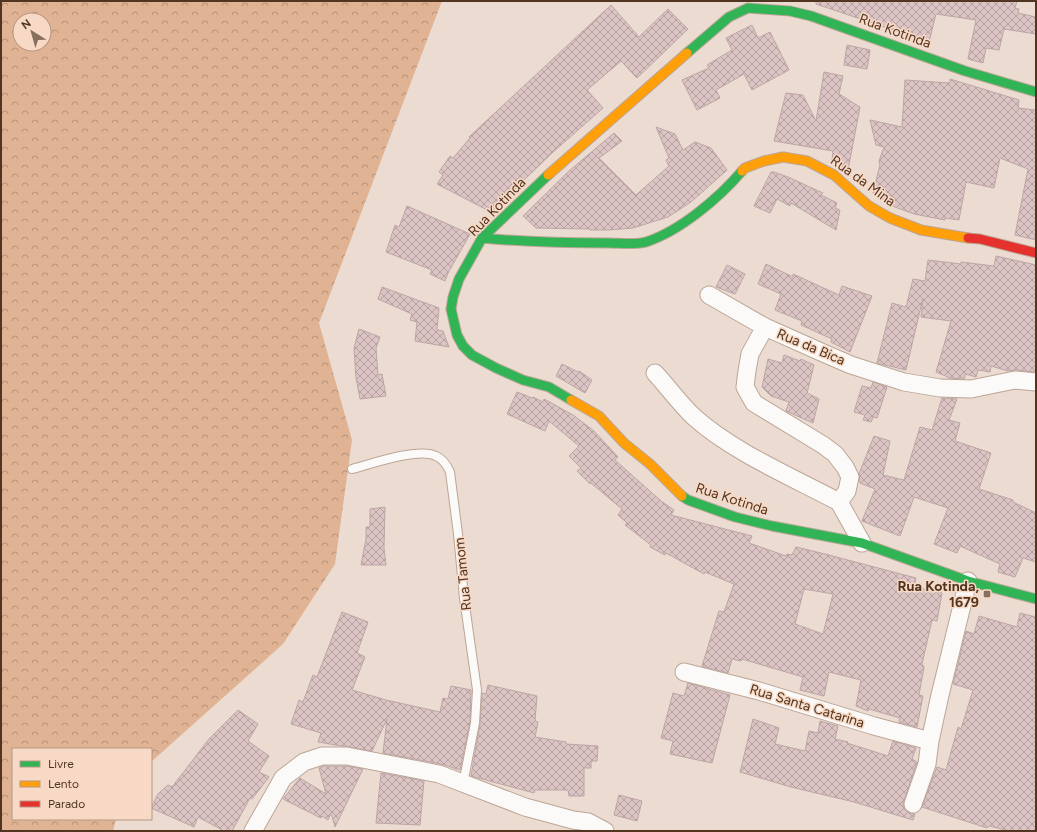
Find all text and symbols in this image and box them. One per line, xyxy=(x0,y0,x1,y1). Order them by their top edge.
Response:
street label: Rua Kotinda xyxy=(857,10,933,52)
north arrow xyxy=(12,12,52,52)
text: N xyxy=(19,17,34,32)
street label: Rua da Mina xyxy=(827,152,899,210)
street label: Rua Kotinda xyxy=(465,174,529,240)
street label: Rua da Bica xyxy=(774,325,848,369)
street label: Rua Kotinda xyxy=(694,479,770,519)
street label: Rua Tamom xyxy=(451,537,475,611)
place label: Rua Kotinda, 1679 xyxy=(898,578,979,611)
marker: Rua Kotinda, 1679 xyxy=(982,589,992,599)
street label: Rua Santa Catarina xyxy=(748,680,866,732)
legend xyxy=(12,748,152,820)
text: Livre xyxy=(48,757,74,771)
text: Lento xyxy=(48,777,79,791)
text: Parado xyxy=(48,797,85,811)

